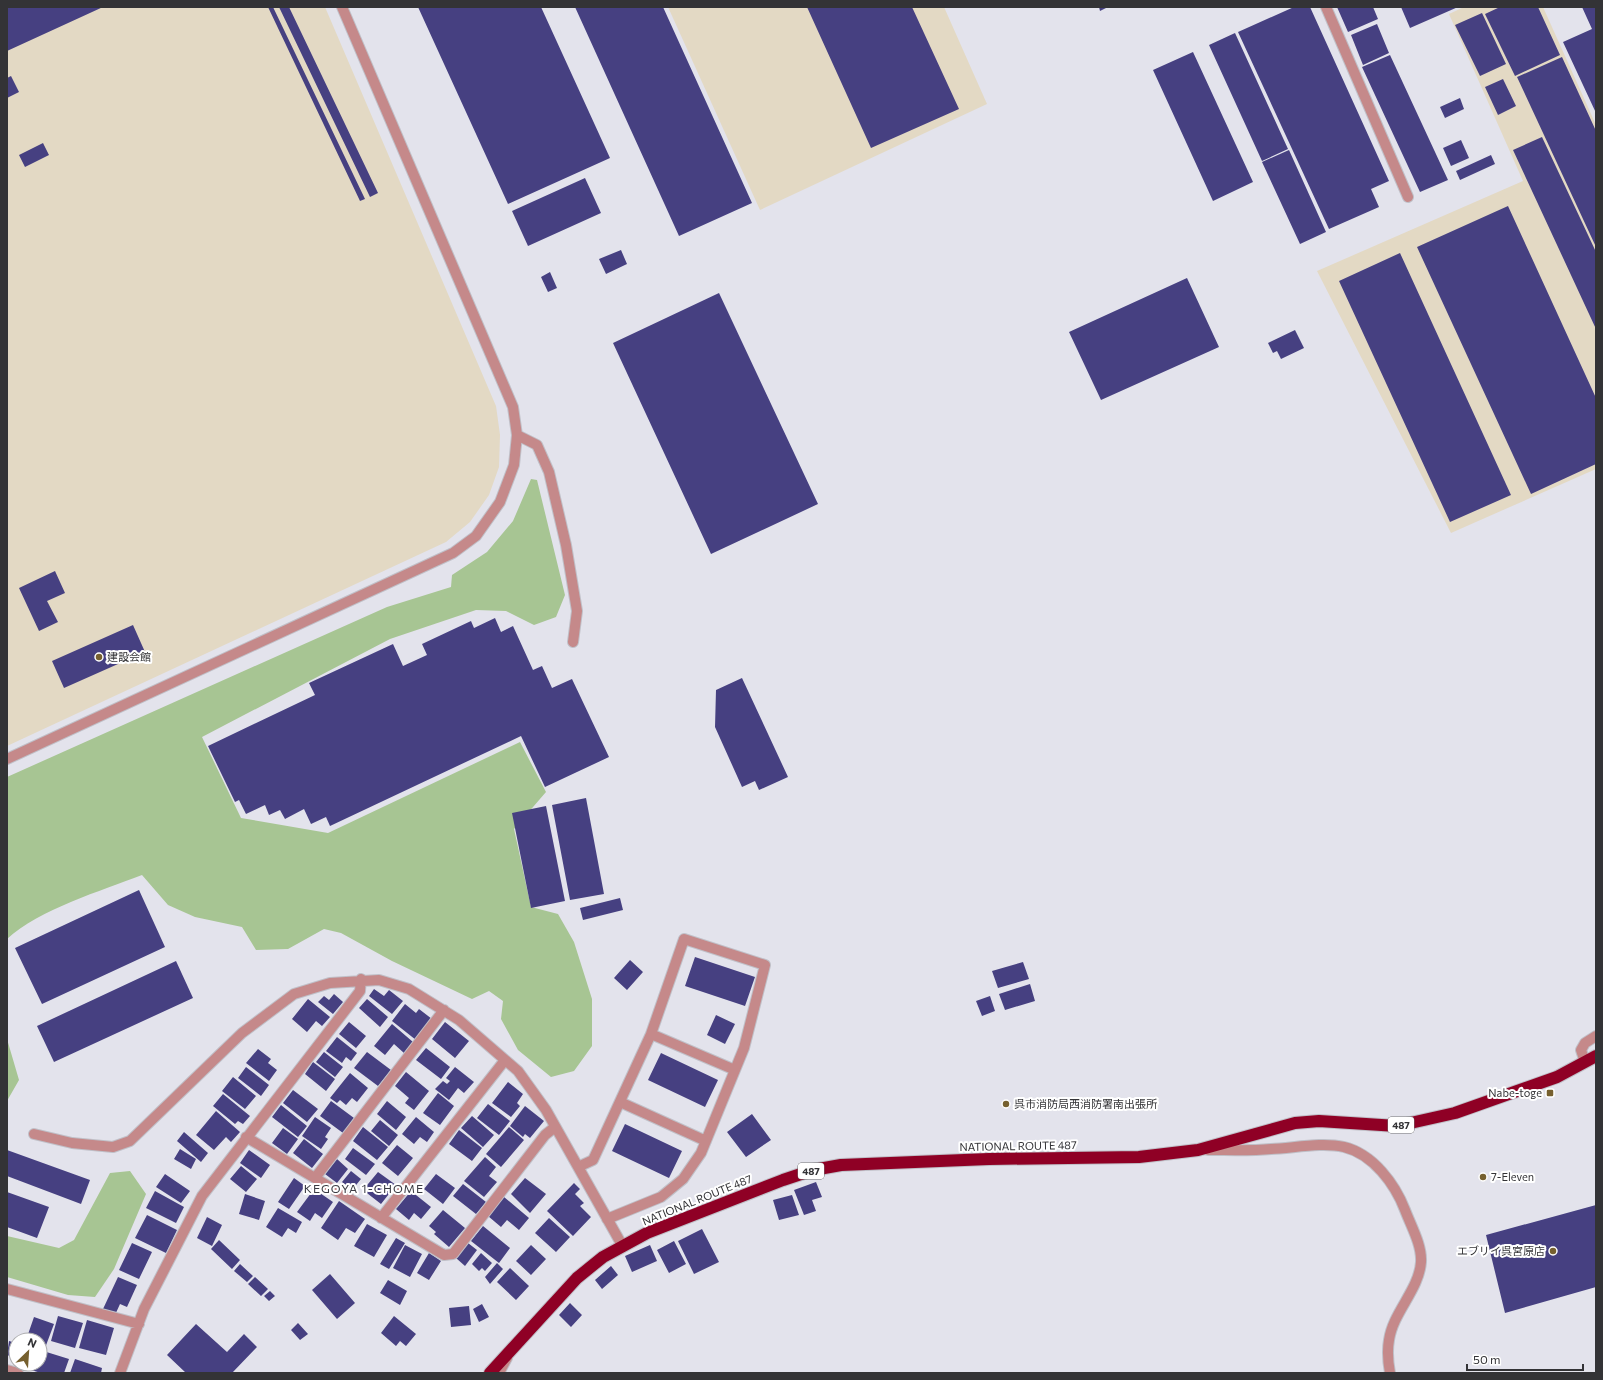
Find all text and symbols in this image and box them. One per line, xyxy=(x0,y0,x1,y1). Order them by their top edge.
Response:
place label: 建設会館 xyxy=(107,650,151,663)
marker: 建設会館 xyxy=(94,652,104,662)
place label: Nabe-toge xyxy=(1488,1086,1542,1099)
marker: Nabe-toge xyxy=(1545,1088,1555,1098)
place label: 呉市消防局西消防署南出張所 xyxy=(1014,1097,1158,1110)
marker: 呉市消防局西消防署南出張所 xyxy=(1001,1099,1011,1109)
road number: 487 xyxy=(1388,1117,1414,1133)
street label: NATIONAL ROUTE 487 xyxy=(959,1138,1077,1153)
road number: 487 xyxy=(798,1163,824,1179)
place label: 7-Eleven xyxy=(1491,1170,1534,1183)
street label: NATIONAL ROUTE 487 xyxy=(640,1171,754,1228)
marker: 7-Eleven xyxy=(1478,1172,1488,1182)
district label: KEGOYA 1-CHOME xyxy=(304,1181,424,1195)
place label: エブリイ呉宮原店 xyxy=(1457,1244,1545,1257)
marker: エブリイ呉宮原店 xyxy=(1548,1246,1558,1256)
north arrow xyxy=(8,1332,48,1372)
text: N xyxy=(26,1335,39,1350)
scale bar xyxy=(1467,1346,1583,1372)
text: 50 m xyxy=(1473,1352,1501,1366)

